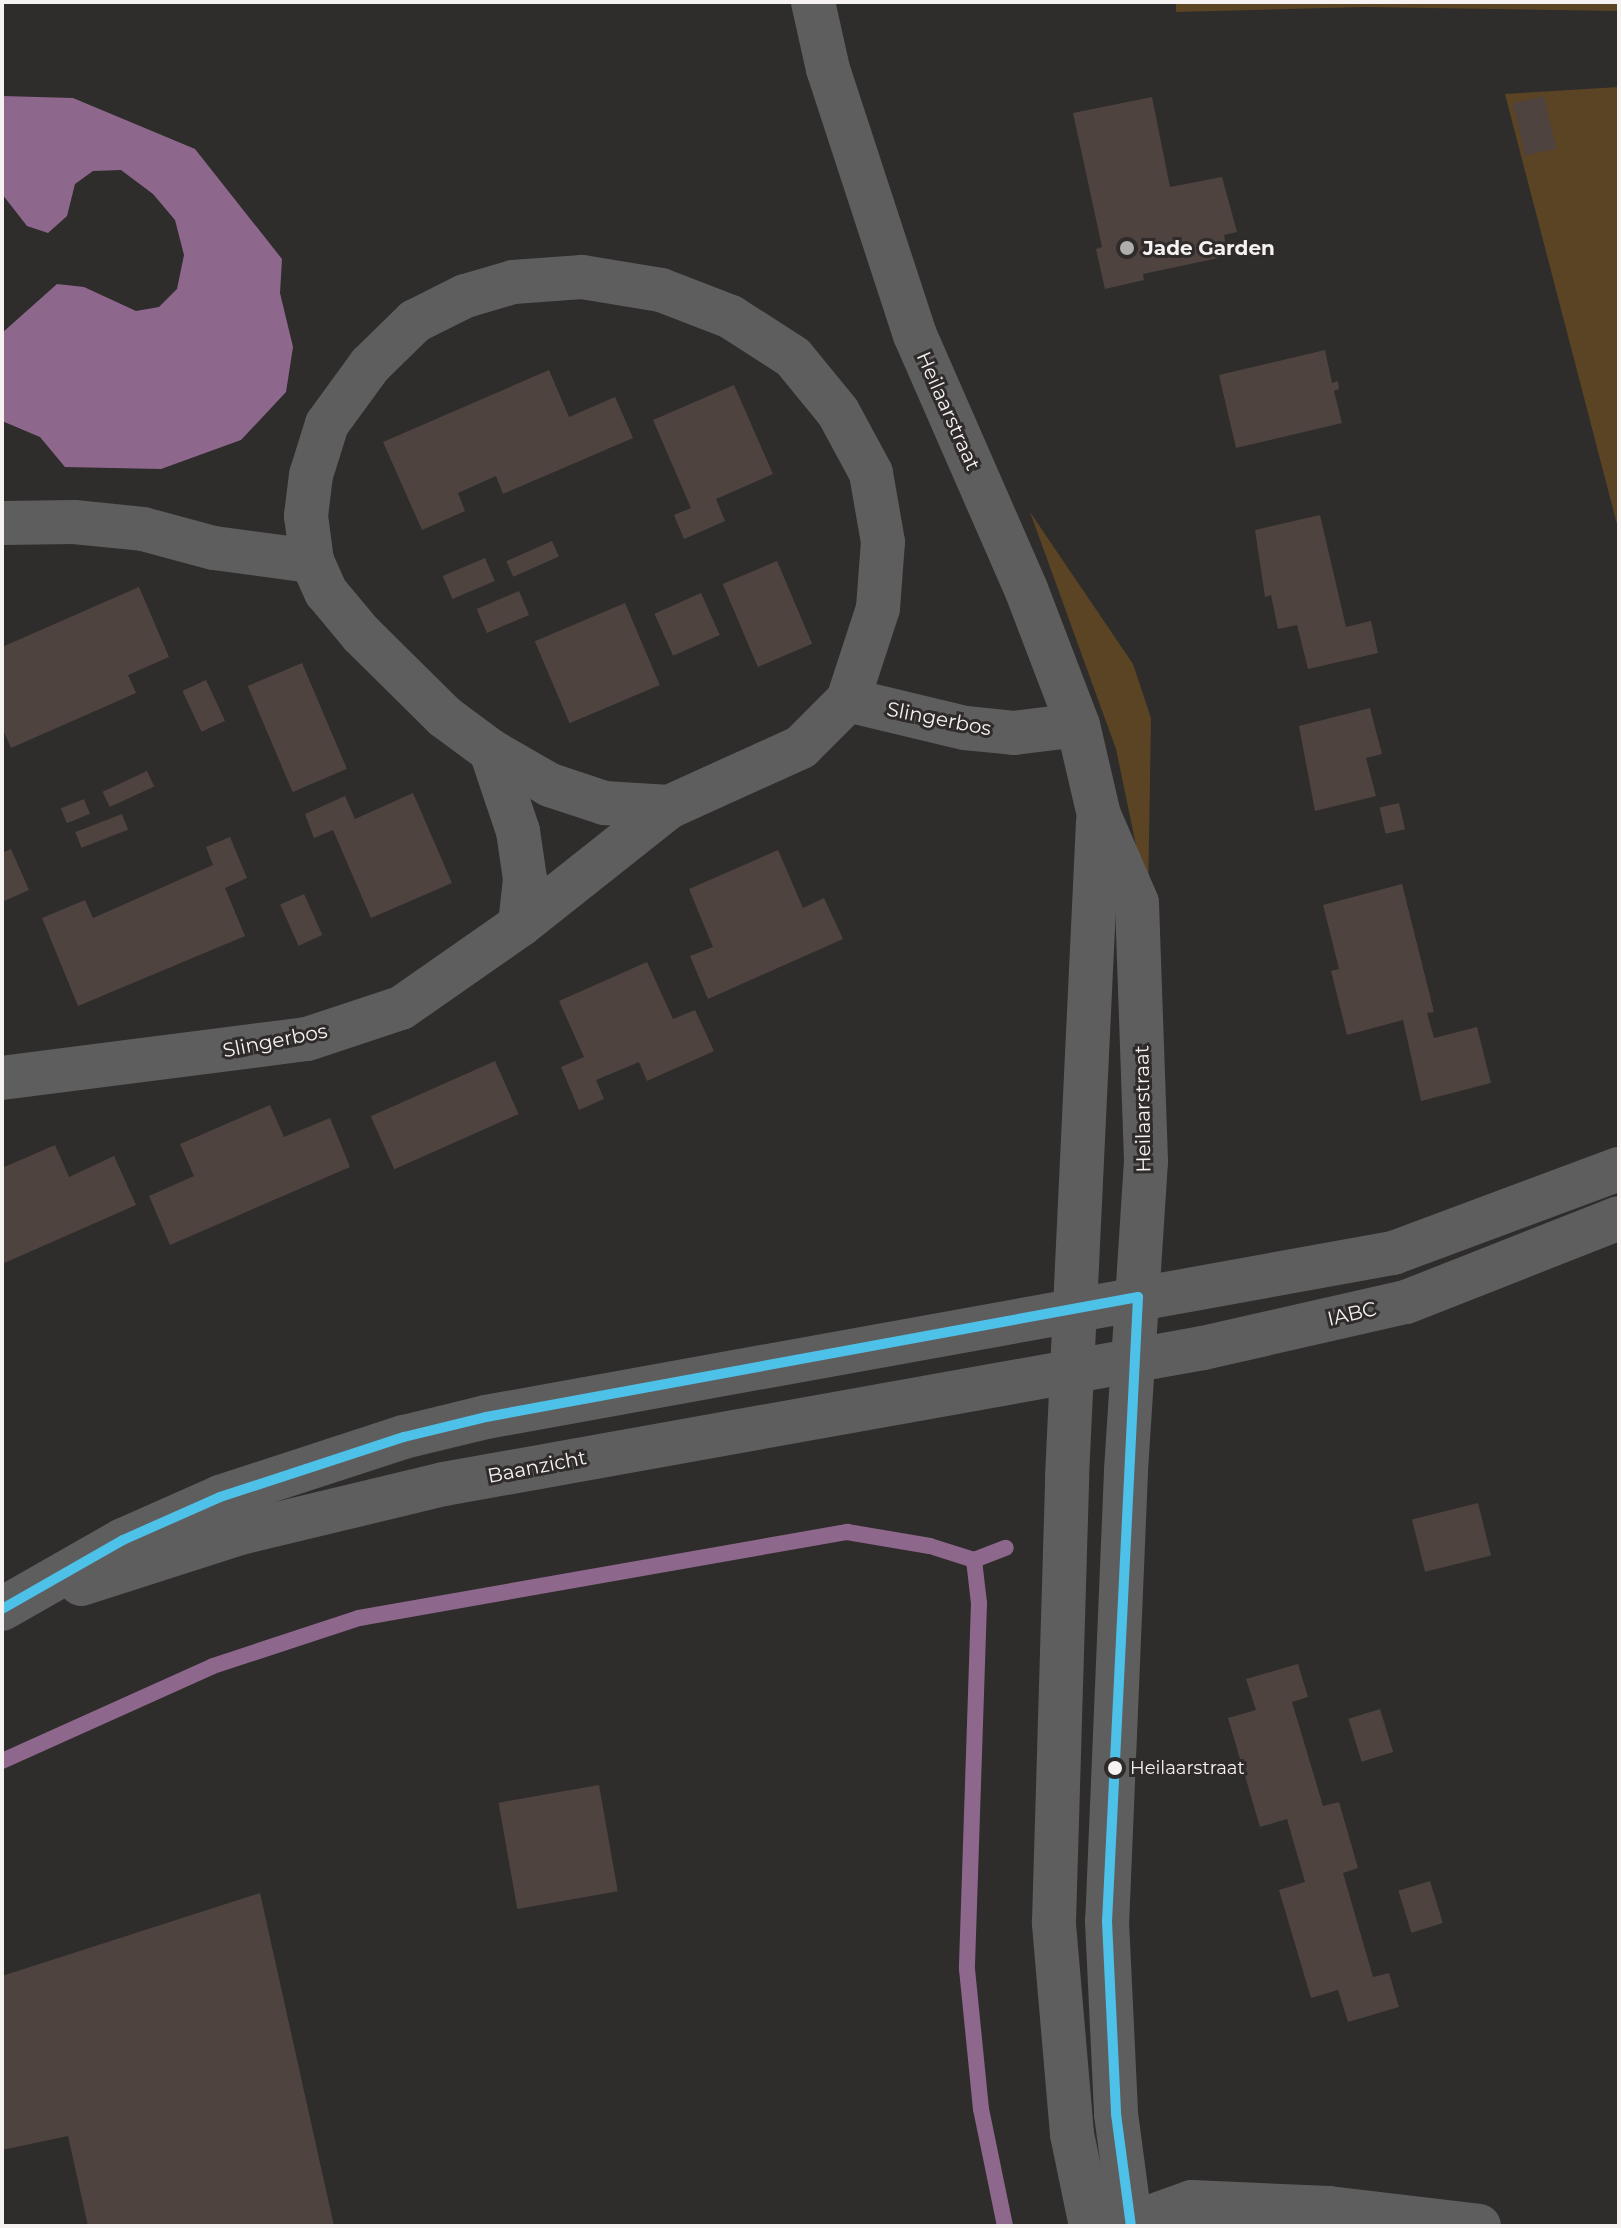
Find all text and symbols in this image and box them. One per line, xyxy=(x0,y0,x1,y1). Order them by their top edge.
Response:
place label: Jade Garden xyxy=(1143,236,1275,260)
marker: Jade Garden xyxy=(1118,239,1136,257)
street label: Heilaarstraat xyxy=(911,348,985,474)
street label: Slingerbos xyxy=(885,697,993,741)
street label: Slingerbos xyxy=(221,1019,329,1063)
street label: Heilaarstraat xyxy=(1130,1045,1156,1173)
street label: IABC xyxy=(1325,1297,1379,1331)
street label: Baanzicht xyxy=(485,1446,589,1488)
place label: Heilaarstraat xyxy=(1130,1757,1245,1779)
marker: Heilaarstraat xyxy=(1107,1760,1123,1776)

